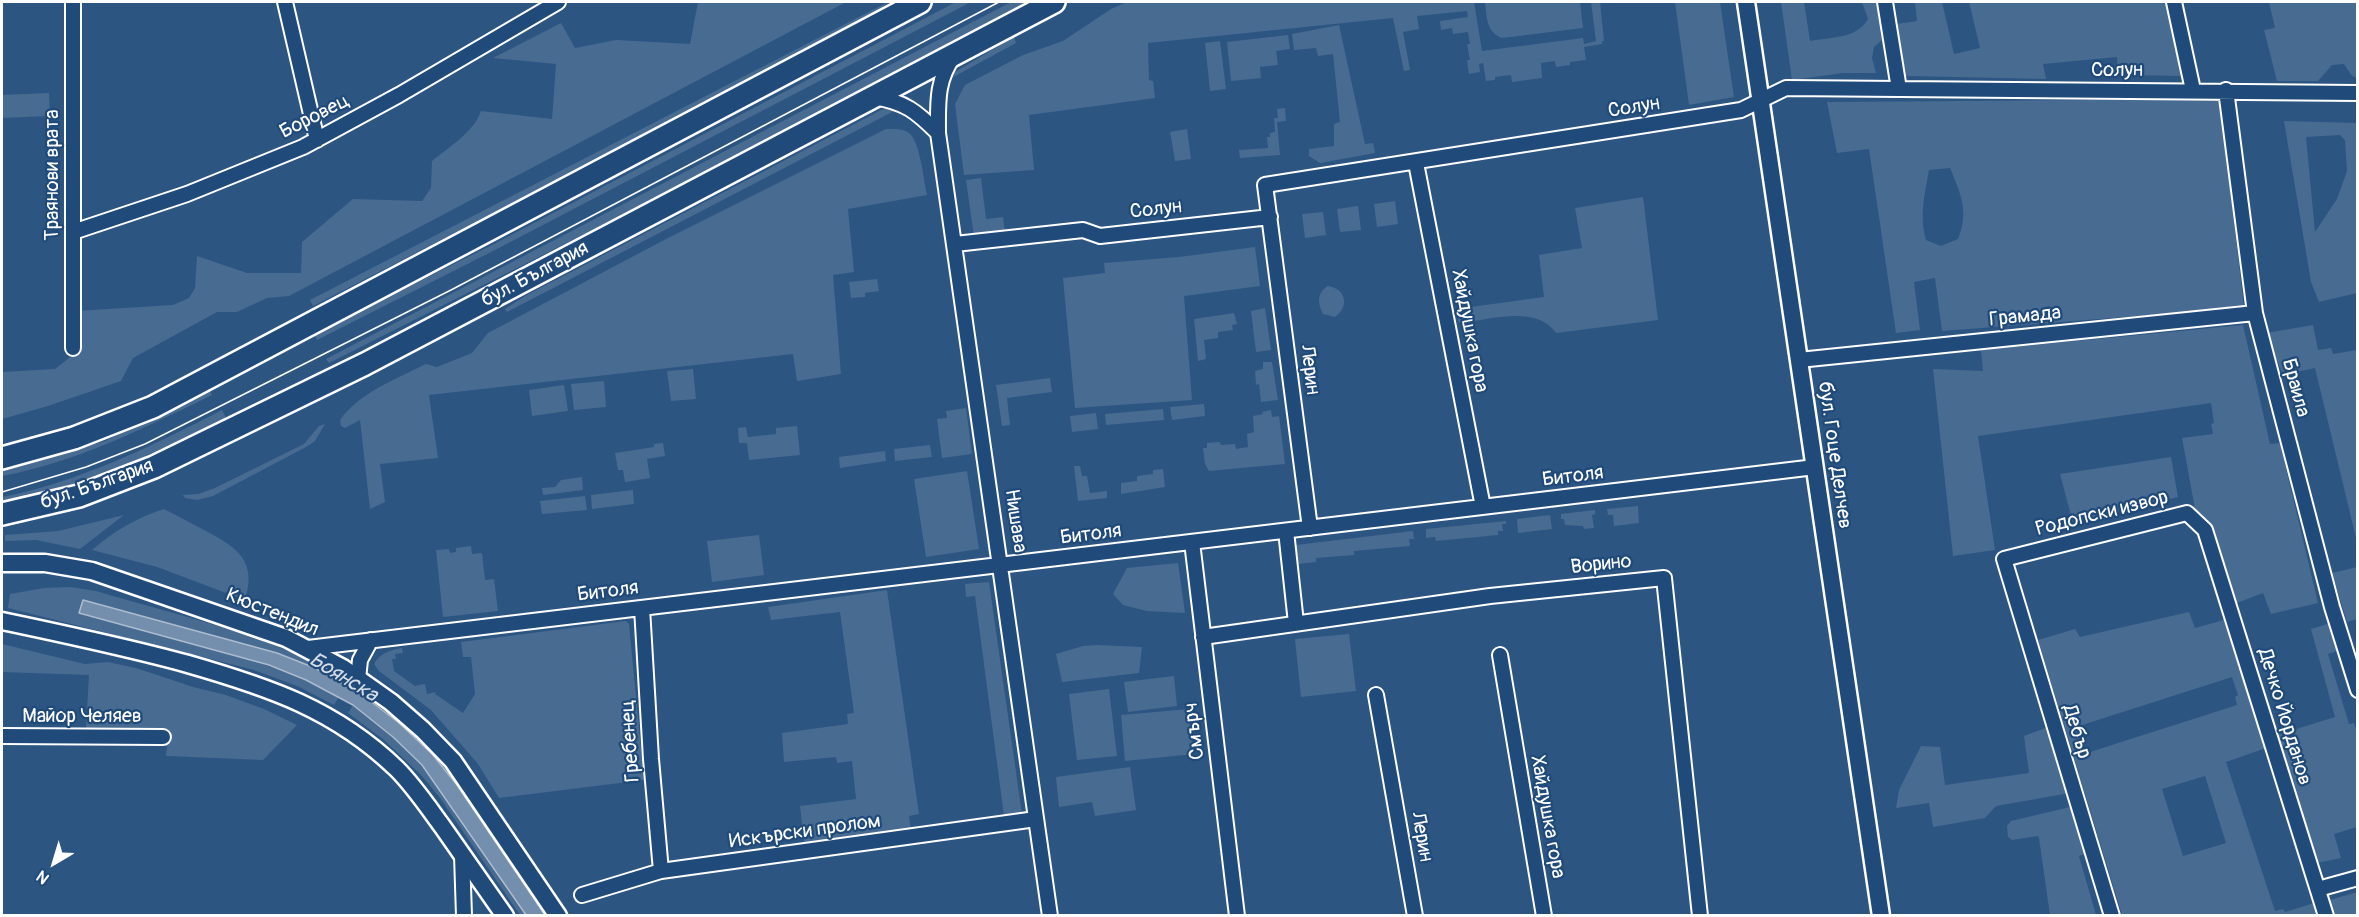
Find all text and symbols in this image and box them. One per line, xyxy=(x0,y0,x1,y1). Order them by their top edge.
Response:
street label: Солун xyxy=(2091,59,2143,83)
street label: Боровец xyxy=(276,89,354,145)
street label: Солун xyxy=(1606,92,1662,124)
street label: Траянови врата xyxy=(41,110,65,240)
street label: Солун xyxy=(1129,195,1183,225)
street label: бул. България xyxy=(477,237,593,313)
street label: Хайдушка гора xyxy=(1445,268,1493,394)
street label: Грамада xyxy=(1988,301,2062,333)
street label: Лерин xyxy=(1294,344,1324,396)
street label: Браила xyxy=(2276,356,2314,420)
street label: бул. Гоце Делчев xyxy=(1812,380,1856,530)
street label: бул. България xyxy=(37,454,157,516)
street label: Битоля xyxy=(1541,461,1605,493)
street label: Родопски извор xyxy=(2033,486,2171,542)
street label: Нишава xyxy=(999,488,1031,554)
street label: Битоля xyxy=(1059,519,1123,551)
street label: Ворино xyxy=(1569,550,1633,580)
street label: Битоля xyxy=(576,576,640,608)
street label: Кюстендил xyxy=(222,583,322,643)
street label: Дечко Йорданов xyxy=(2252,646,2316,788)
water label: Боянска xyxy=(304,648,382,708)
street label: Гребенец xyxy=(616,699,646,783)
street label: Смърч xyxy=(1180,701,1210,761)
street label: Дебър xyxy=(2056,702,2096,762)
street label: Майор Челяев xyxy=(22,705,142,729)
street label: Хайдушка гора xyxy=(1524,754,1570,880)
street label: Искърски пролом xyxy=(728,809,882,855)
street label: Лерин xyxy=(1405,810,1437,864)
north arrow xyxy=(24,833,84,893)
text: N xyxy=(33,866,53,888)

